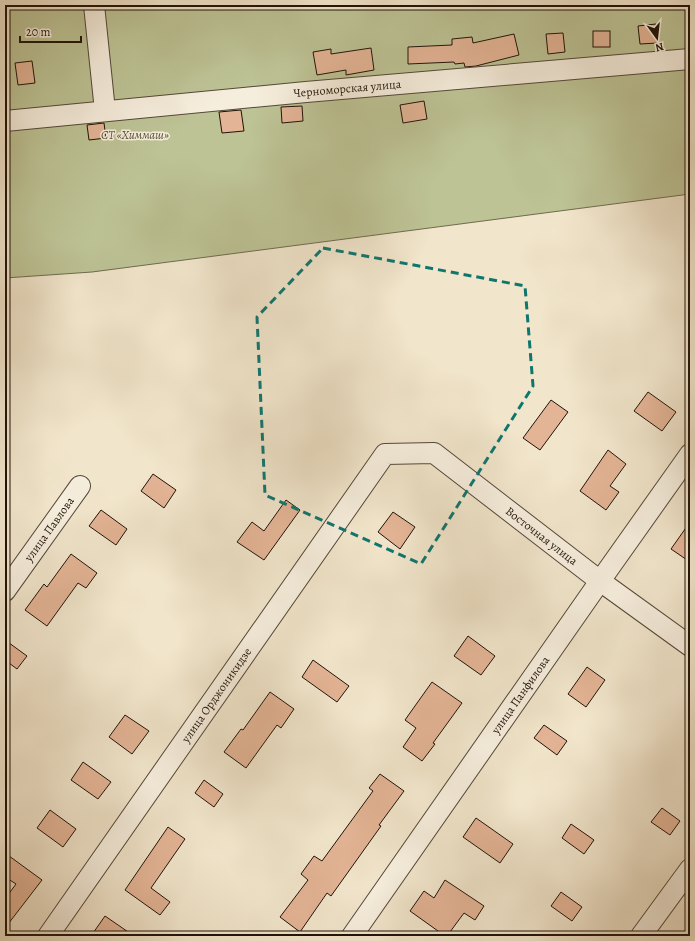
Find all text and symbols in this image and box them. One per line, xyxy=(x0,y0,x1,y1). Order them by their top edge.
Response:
scale bar xyxy=(20,18,81,44)
north arrow xyxy=(637,18,677,58)
text: 20 m xyxy=(26,24,50,40)
text: N xyxy=(654,39,665,55)
street label: Черноморская улица xyxy=(293,76,402,101)
park label: СТ «Химмаш» xyxy=(101,127,169,143)
street label: улица Павлова xyxy=(20,493,78,566)
street label: Восточная улица xyxy=(502,503,581,569)
street label: улица Орджоникидзе xyxy=(177,644,255,746)
street label: улица Панфилова xyxy=(487,653,553,738)

